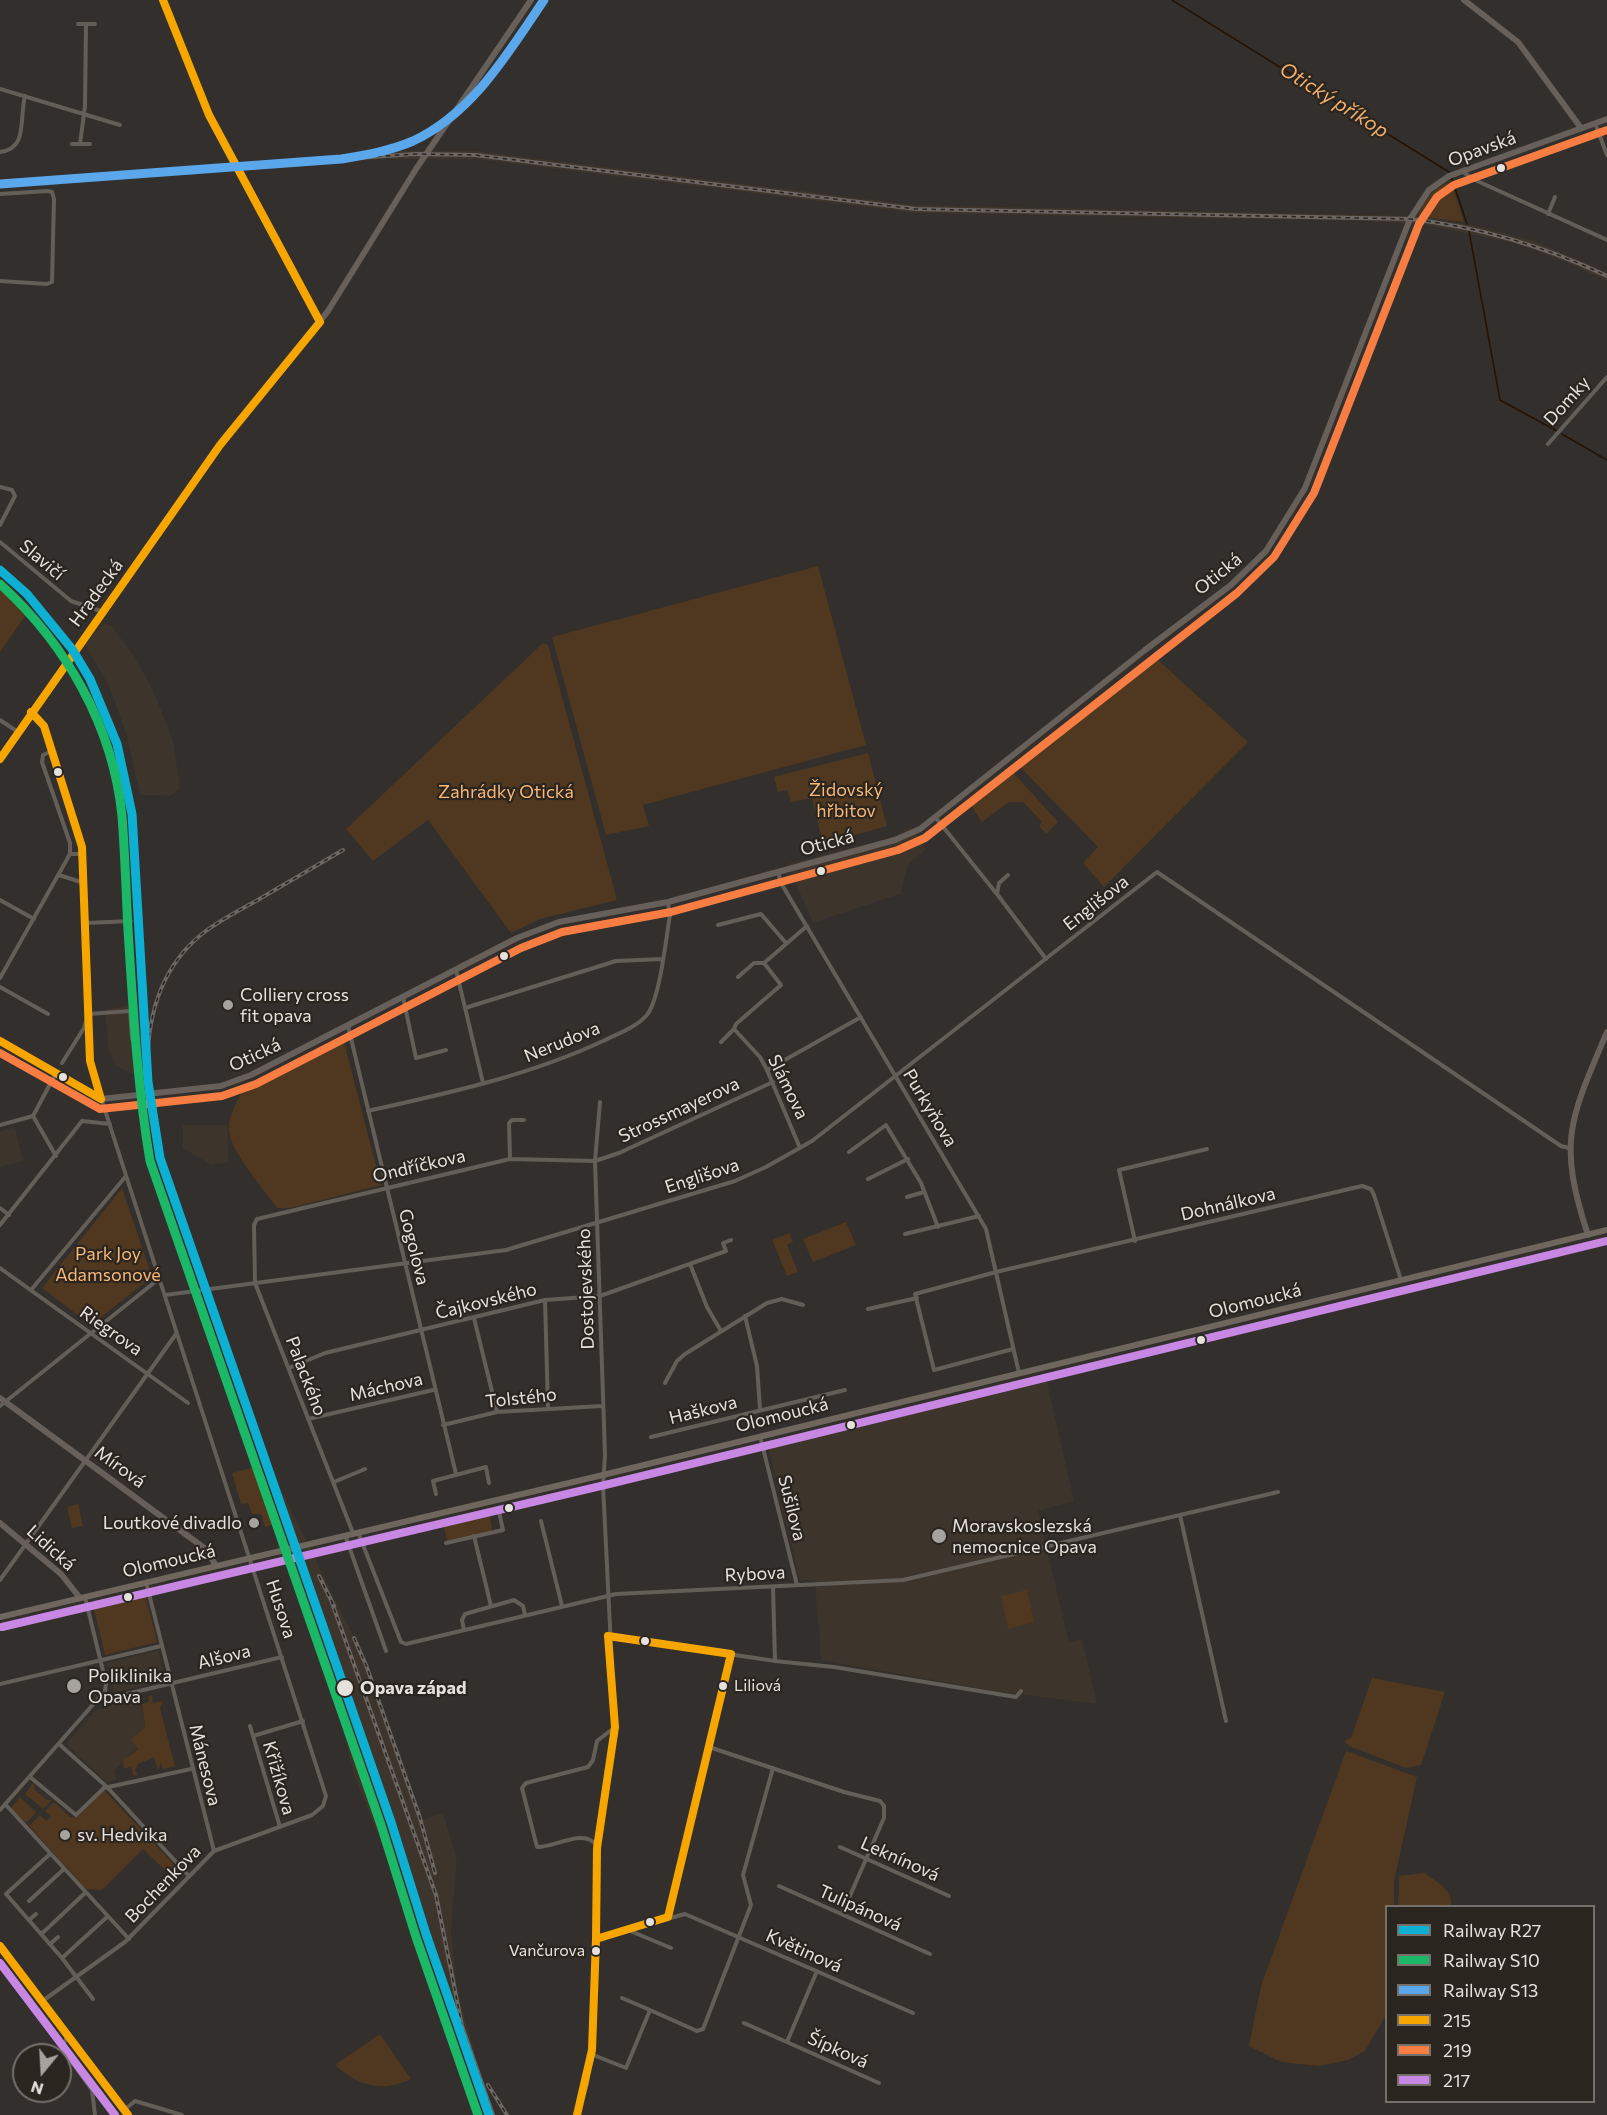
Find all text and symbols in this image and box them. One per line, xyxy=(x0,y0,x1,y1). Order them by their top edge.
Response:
water label: Otický příkop xyxy=(1275,57,1393,143)
street label: Opavská xyxy=(1445,127,1519,171)
unlabelled marker xyxy=(1495,162,1507,174)
street label: Domky xyxy=(1539,372,1595,430)
street label: Slavičí xyxy=(15,535,69,585)
street label: Otická xyxy=(1190,548,1246,600)
street label: Hradecká xyxy=(64,555,128,631)
unlabelled marker xyxy=(52,766,64,778)
park label: Židovský hřbitov xyxy=(809,779,883,822)
park label: Zahrádky Otická xyxy=(438,781,574,803)
street label: Otická xyxy=(798,825,856,861)
unlabelled marker xyxy=(815,865,827,877)
street label: Englišova xyxy=(1059,871,1133,935)
unlabelled marker xyxy=(498,950,510,962)
place label: Colliery cross fit opava xyxy=(240,984,349,1026)
marker: Colliery cross fit opava xyxy=(221,998,235,1012)
street label: Nerudova xyxy=(521,1017,603,1067)
street label: Otická xyxy=(226,1034,284,1076)
street label: Slámova xyxy=(763,1051,813,1123)
street label: Purkyňova xyxy=(898,1065,962,1151)
unlabelled marker xyxy=(57,1071,69,1083)
street label: Strossmayerova xyxy=(615,1073,743,1147)
street label: Ondříčkova xyxy=(371,1145,467,1187)
street label: Englišova xyxy=(662,1154,742,1198)
street label: Dohnálkova xyxy=(1178,1183,1278,1225)
street label: Gogolova xyxy=(394,1207,434,1287)
street label: Dostojevského xyxy=(573,1228,599,1350)
park label: Park Joy Adamsonové xyxy=(55,1243,161,1286)
street label: Čajkovského xyxy=(433,1278,539,1324)
street label: Olomoucká xyxy=(1207,1279,1303,1323)
street label: Riegrova xyxy=(75,1302,147,1360)
street label: Palackého xyxy=(281,1333,331,1419)
unlabelled marker xyxy=(1195,1334,1207,1346)
street label: Máchova xyxy=(347,1368,425,1406)
street label: Tolstého xyxy=(484,1384,558,1412)
street label: Haškova xyxy=(667,1391,739,1429)
street label: Olomoucká xyxy=(734,1393,830,1437)
unlabelled marker xyxy=(845,1419,857,1431)
street label: Mírová xyxy=(90,1441,150,1493)
street label: Sušilova xyxy=(773,1473,811,1543)
unlabelled marker xyxy=(503,1502,515,1514)
place label: Loutkové divadlo xyxy=(103,1512,242,1534)
place label: Moravskoslezská nemocnice Opava xyxy=(952,1515,1097,1558)
marker: Loutkové divadlo xyxy=(247,1516,261,1530)
street label: Lidická xyxy=(22,1521,80,1575)
marker: Moravskoslezská nemocnice Opava xyxy=(930,1527,948,1545)
street label: Olomoucká xyxy=(121,1540,217,1582)
street label: Rybova xyxy=(724,1562,786,1586)
street label: Husova xyxy=(261,1577,301,1641)
unlabelled marker xyxy=(122,1591,134,1603)
unlabelled marker xyxy=(639,1635,651,1647)
street label: Alšova xyxy=(195,1640,253,1674)
place label: Poliklinika Opava xyxy=(88,1665,172,1708)
place label: Liliová xyxy=(734,1676,781,1696)
marker: Poliklinika Opava xyxy=(65,1677,83,1695)
place label: Opava západ xyxy=(360,1677,466,1699)
marker: Opava západ xyxy=(335,1678,355,1698)
marker: Liliová xyxy=(717,1680,729,1692)
street label: Mánesova xyxy=(184,1722,226,1808)
street label: Křižíkova xyxy=(258,1739,300,1817)
place label: sv. Hedvika xyxy=(77,1824,167,1846)
marker: sv. Hedvika xyxy=(58,1828,72,1842)
street label: Leknínová xyxy=(857,1832,943,1886)
street label: Bochenkova xyxy=(121,1841,205,1927)
street label: Tulipánová xyxy=(815,1880,905,1936)
legend xyxy=(1385,1905,1595,2103)
unlabelled marker xyxy=(644,1916,656,1928)
text: Railway R27 xyxy=(1443,1919,1541,1941)
street label: Květinová xyxy=(763,1925,845,1977)
place label: Vančurova xyxy=(509,1941,585,1961)
marker: Vančurova xyxy=(590,1945,602,1957)
text: Railway S10 xyxy=(1443,1949,1540,1971)
text: Railway S13 xyxy=(1443,1979,1538,2001)
text: 215 xyxy=(1443,2009,1471,2031)
street label: Šípková xyxy=(804,2027,872,2073)
text: 219 xyxy=(1443,2039,1472,2061)
north arrow xyxy=(12,2043,72,2103)
text: 217 xyxy=(1443,2069,1470,2091)
text: N xyxy=(28,2078,46,2100)

